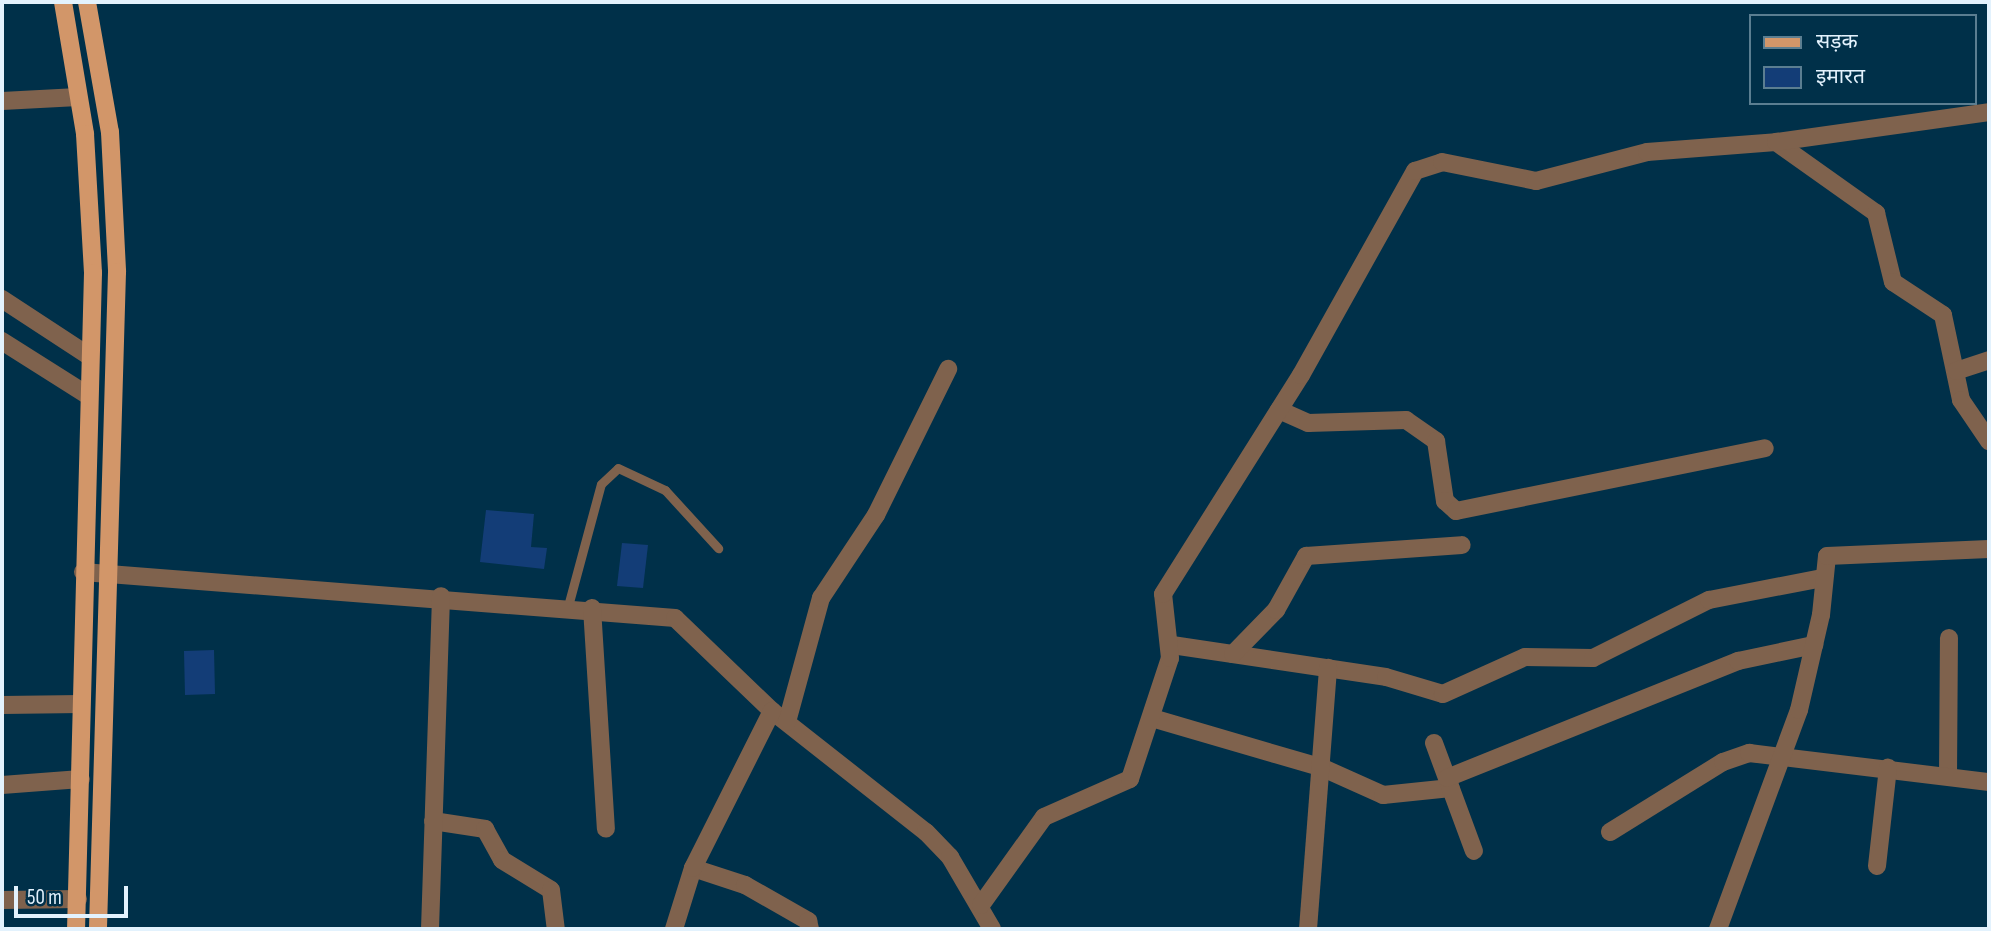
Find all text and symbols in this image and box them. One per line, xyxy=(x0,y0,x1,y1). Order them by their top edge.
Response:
legend xyxy=(1750,14,1977,105)
text: सड़क xyxy=(1816,29,1858,54)
text: इमारत xyxy=(1816,64,1865,89)
scale bar xyxy=(18,872,131,916)
text: 50 m xyxy=(27,885,62,910)

